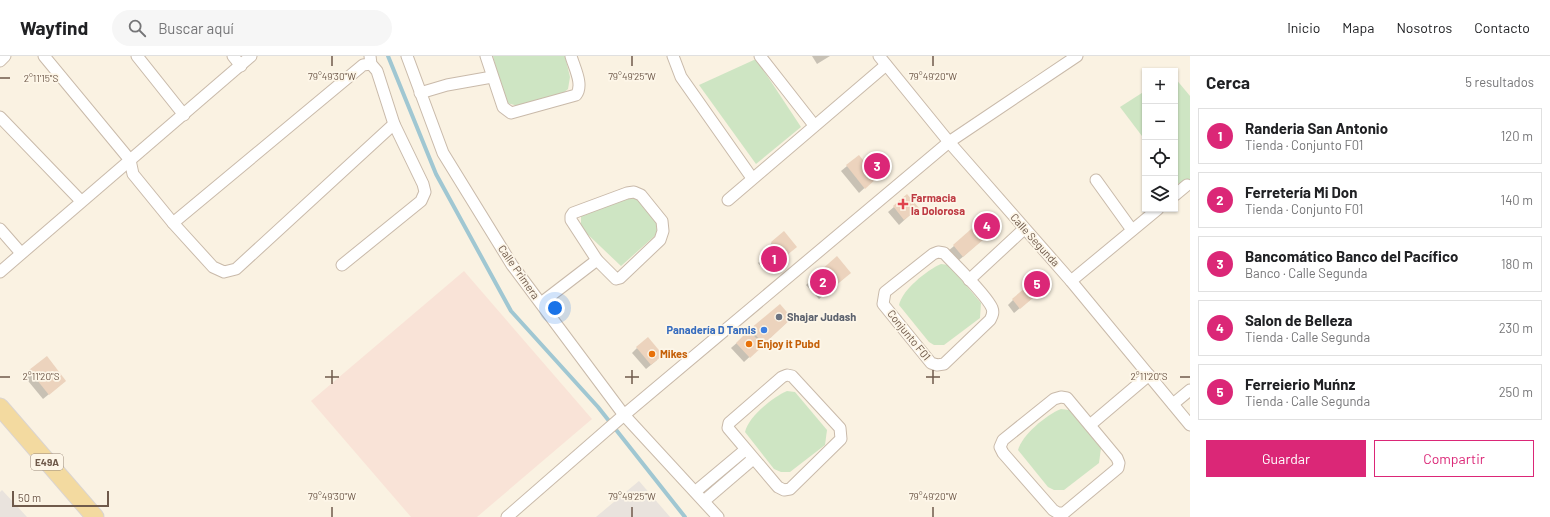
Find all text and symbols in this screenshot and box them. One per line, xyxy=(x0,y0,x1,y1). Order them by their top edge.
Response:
search box xyxy=(112,10,392,46)
text: Wayfind xyxy=(20,16,88,39)
icon: search xyxy=(126,17,148,39)
text: Buscar aquí xyxy=(158,19,234,37)
text: Inicio xyxy=(1287,19,1320,36)
text: Mapa xyxy=(1342,19,1374,36)
text: Nosotros xyxy=(1396,19,1452,36)
text: Contacto xyxy=(1474,19,1530,36)
map controls xyxy=(1142,68,1178,212)
button: + xyxy=(1142,68,1178,104)
text: 79°49'30"W xyxy=(308,70,356,82)
text: 79°49'25"W xyxy=(608,70,656,82)
text: 79°49'20"W xyxy=(909,70,957,82)
text: 2°11'15"S xyxy=(24,72,58,84)
text: Cerca xyxy=(1206,72,1250,92)
text: 5 resultados xyxy=(1465,74,1534,90)
button: − xyxy=(1142,104,1178,140)
text: Randeria San Antonio xyxy=(1245,119,1388,137)
text: 1 xyxy=(1218,128,1222,144)
text: 120 m xyxy=(1501,128,1533,144)
text: Tienda · Conjunto F01 xyxy=(1245,137,1363,153)
button: locate xyxy=(1142,140,1178,176)
pin: 3 xyxy=(864,151,890,181)
button: layers xyxy=(1142,176,1178,212)
text: Ferretería Mi Don xyxy=(1245,183,1357,201)
place label: Farmacia la Dolorosa xyxy=(911,191,965,217)
text: 2 xyxy=(1216,192,1224,208)
text: 140 m xyxy=(1501,192,1533,208)
marker: Farmacia la Dolorosa xyxy=(898,199,908,209)
text: Tienda · Conjunto F01 xyxy=(1245,201,1363,217)
street label: Calle Segunda xyxy=(1008,210,1063,269)
pin: 4 xyxy=(974,211,1000,241)
street label: Calle Primera xyxy=(496,242,543,301)
pin: 1 xyxy=(761,244,787,274)
text: Bancomático Banco del Pacífico xyxy=(1245,247,1458,265)
text: 3 xyxy=(1216,256,1224,272)
text: 180 m xyxy=(1501,256,1533,272)
text: Banco · Calle Segunda xyxy=(1245,265,1367,281)
pin: 2 xyxy=(810,267,836,297)
pin: 5 xyxy=(1024,269,1050,299)
your location xyxy=(545,298,565,318)
street label: Conjunto F01 xyxy=(885,307,934,363)
place label: Shajar Judash xyxy=(787,310,856,323)
text: Salon de Belleza xyxy=(1245,311,1352,329)
marker: Shajar Judash xyxy=(774,312,784,322)
text: 4 xyxy=(1216,320,1224,336)
text: 230 m xyxy=(1499,320,1533,336)
place label: Panadería D Tamis xyxy=(666,323,756,336)
marker: Panadería D Tamis xyxy=(759,325,769,335)
text: Tienda · Calle Segunda xyxy=(1245,329,1370,345)
place label: Enjoy it Pubd xyxy=(757,337,820,350)
marker: Enjoy it Pubd xyxy=(744,339,754,349)
place label: Mikes xyxy=(660,347,688,360)
marker: Mikes xyxy=(647,349,657,359)
text: 2°11'20"S xyxy=(23,370,60,382)
text: 2°11'20"S xyxy=(1131,370,1168,382)
text: Ferreierio Muńnz xyxy=(1245,375,1355,393)
text: 5 xyxy=(1216,384,1224,400)
text: 250 m xyxy=(1499,384,1533,400)
text: Tienda · Calle Segunda xyxy=(1245,393,1370,409)
button: Guardar xyxy=(1206,440,1366,477)
button: Compartir xyxy=(1374,440,1534,477)
road number: E49A xyxy=(31,454,63,470)
scale bar xyxy=(12,489,109,508)
text: 79°49'30"W xyxy=(308,490,356,502)
text: 79°49'25"W xyxy=(608,490,656,502)
text: 79°49'20"W xyxy=(909,490,957,502)
text: 50 m xyxy=(18,491,41,504)

